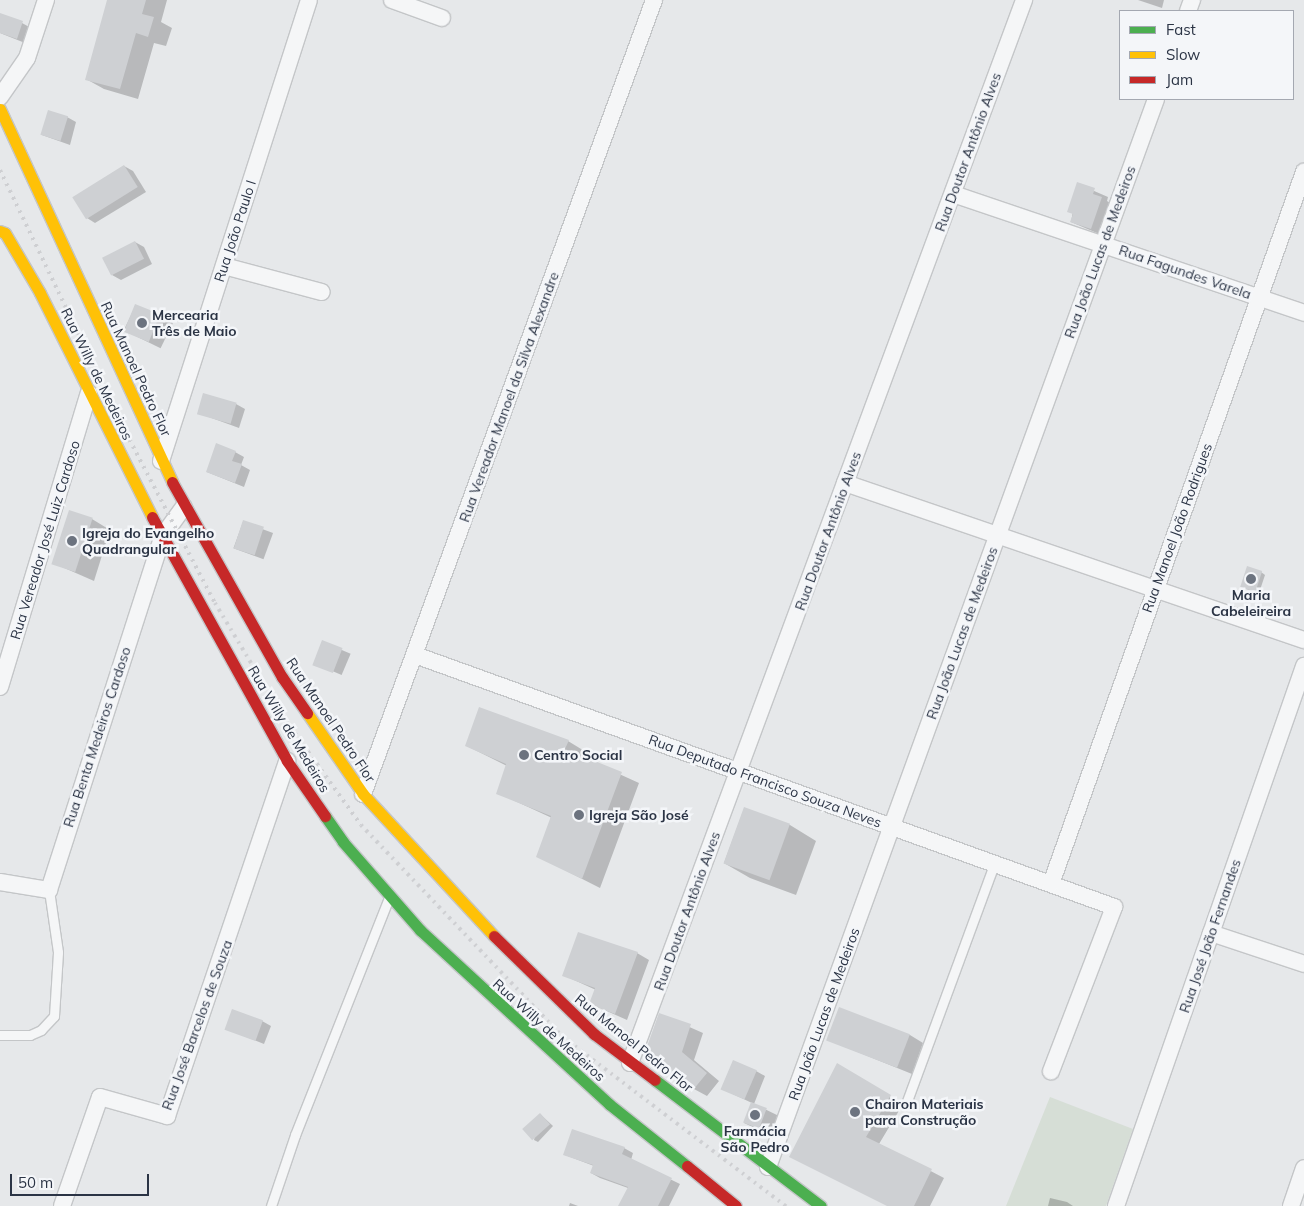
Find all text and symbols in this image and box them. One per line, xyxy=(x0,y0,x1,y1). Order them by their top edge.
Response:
legend xyxy=(1119,10,1294,100)
text: Fast xyxy=(1166,20,1196,39)
text: Slow xyxy=(1166,45,1200,64)
street label: Rua Doutor Antônio Alves xyxy=(931,70,1005,234)
text: Jam xyxy=(1166,70,1193,89)
street label: Rua João Lucas de Medeiros xyxy=(1061,163,1139,341)
street label: Rua João Paulo I xyxy=(211,178,259,284)
street label: Rua Fagundes Varela xyxy=(1117,241,1253,303)
street label: Rua Vereador Manoel da Silva Alexandre xyxy=(456,270,562,524)
street label: Rua Manoel Pedro Flor xyxy=(97,299,175,439)
street label: Rua Willy de Medeiros xyxy=(58,305,136,443)
place label: Mercearia Três de Maio xyxy=(152,307,236,340)
marker: Mercearia Três de Maio xyxy=(136,317,148,329)
street label: Rua Vereador José Luiz Cardoso xyxy=(7,438,83,642)
street label: Rua Manoel João Rodrigues xyxy=(1138,441,1216,615)
street label: Rua Doutor Antônio Alves xyxy=(791,449,865,613)
place label: Igreja do Evangelho Quadrangular xyxy=(82,525,214,558)
marker: Igreja do Evangelho Quadrangular xyxy=(66,535,78,547)
street label: Rua João Lucas de Medeiros xyxy=(923,544,1001,722)
marker: Maria Cabeleireira xyxy=(1245,573,1257,585)
place label: Maria Cabeleireira xyxy=(1211,587,1291,620)
street label: Rua Benta Medeiros Cardoso xyxy=(60,645,134,829)
street label: Rua Manoel Pedro Flor xyxy=(283,654,379,786)
street label: Rua Willy de Medeiros xyxy=(244,663,334,795)
street label: Rua Deputado Francisco Souza Neves xyxy=(646,731,884,831)
place label: Centro Social xyxy=(534,747,622,763)
marker: Centro Social xyxy=(518,749,530,761)
place label: Igreja São José xyxy=(589,807,689,823)
marker: Igreja São José xyxy=(573,809,585,821)
street label: Rua Doutor Antônio Alves xyxy=(650,829,724,993)
street label: Rua José João Fernandes xyxy=(1176,857,1244,1015)
street label: Rua João Lucas de Medeiros xyxy=(785,925,863,1103)
street label: Rua José Barcelos de Souza xyxy=(158,938,236,1112)
street label: Rua Willy de Medeiros xyxy=(489,975,609,1085)
street label: Rua Manoel Pedro Flor xyxy=(572,990,696,1096)
place label: Chairon Materiais para Construção xyxy=(865,1096,984,1128)
marker: Chairon Materiais para Construção xyxy=(849,1106,861,1118)
marker: Farmácia São Pedro xyxy=(749,1109,761,1121)
place label: Farmácia São Pedro xyxy=(721,1123,789,1156)
scale bar xyxy=(12,1164,151,1196)
text: 50 m xyxy=(18,1173,53,1192)

